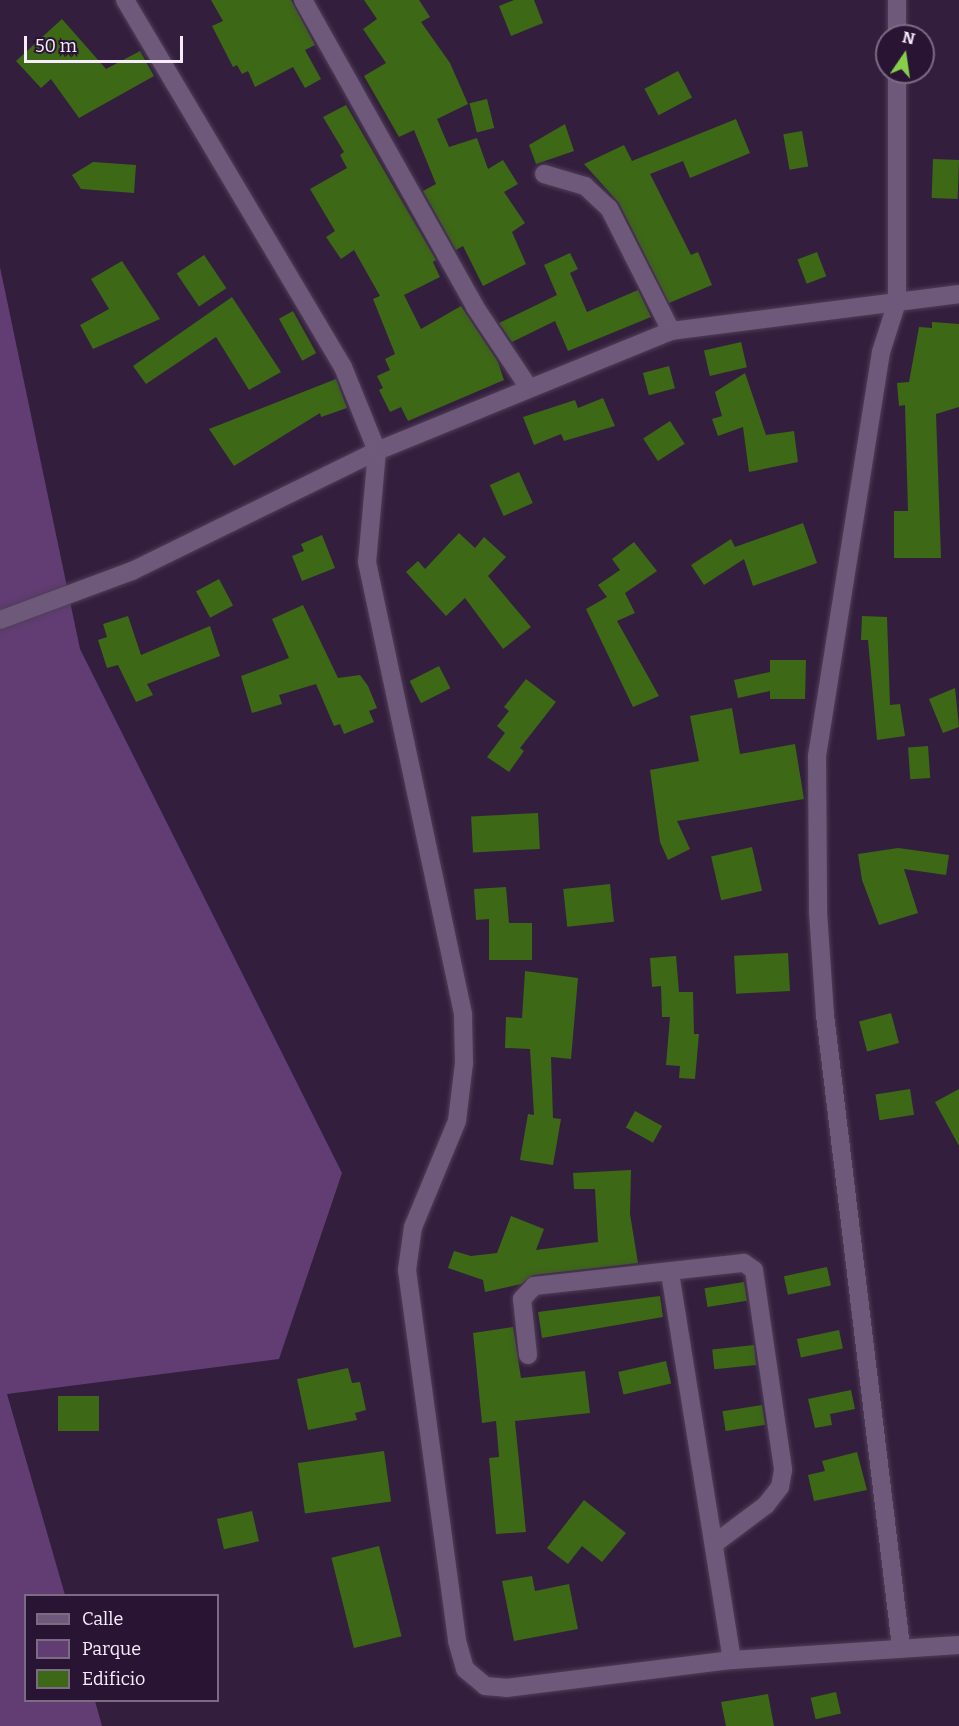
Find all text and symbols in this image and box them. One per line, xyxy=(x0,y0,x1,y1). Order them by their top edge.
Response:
scale bar xyxy=(27,24,186,62)
north arrow xyxy=(875,24,935,84)
text: N xyxy=(901,27,917,49)
text: 50 m xyxy=(35,35,77,57)
legend xyxy=(24,1594,219,1702)
text: Calle xyxy=(82,1608,123,1630)
text: Parque xyxy=(82,1638,141,1660)
text: Edificio xyxy=(82,1668,145,1690)

